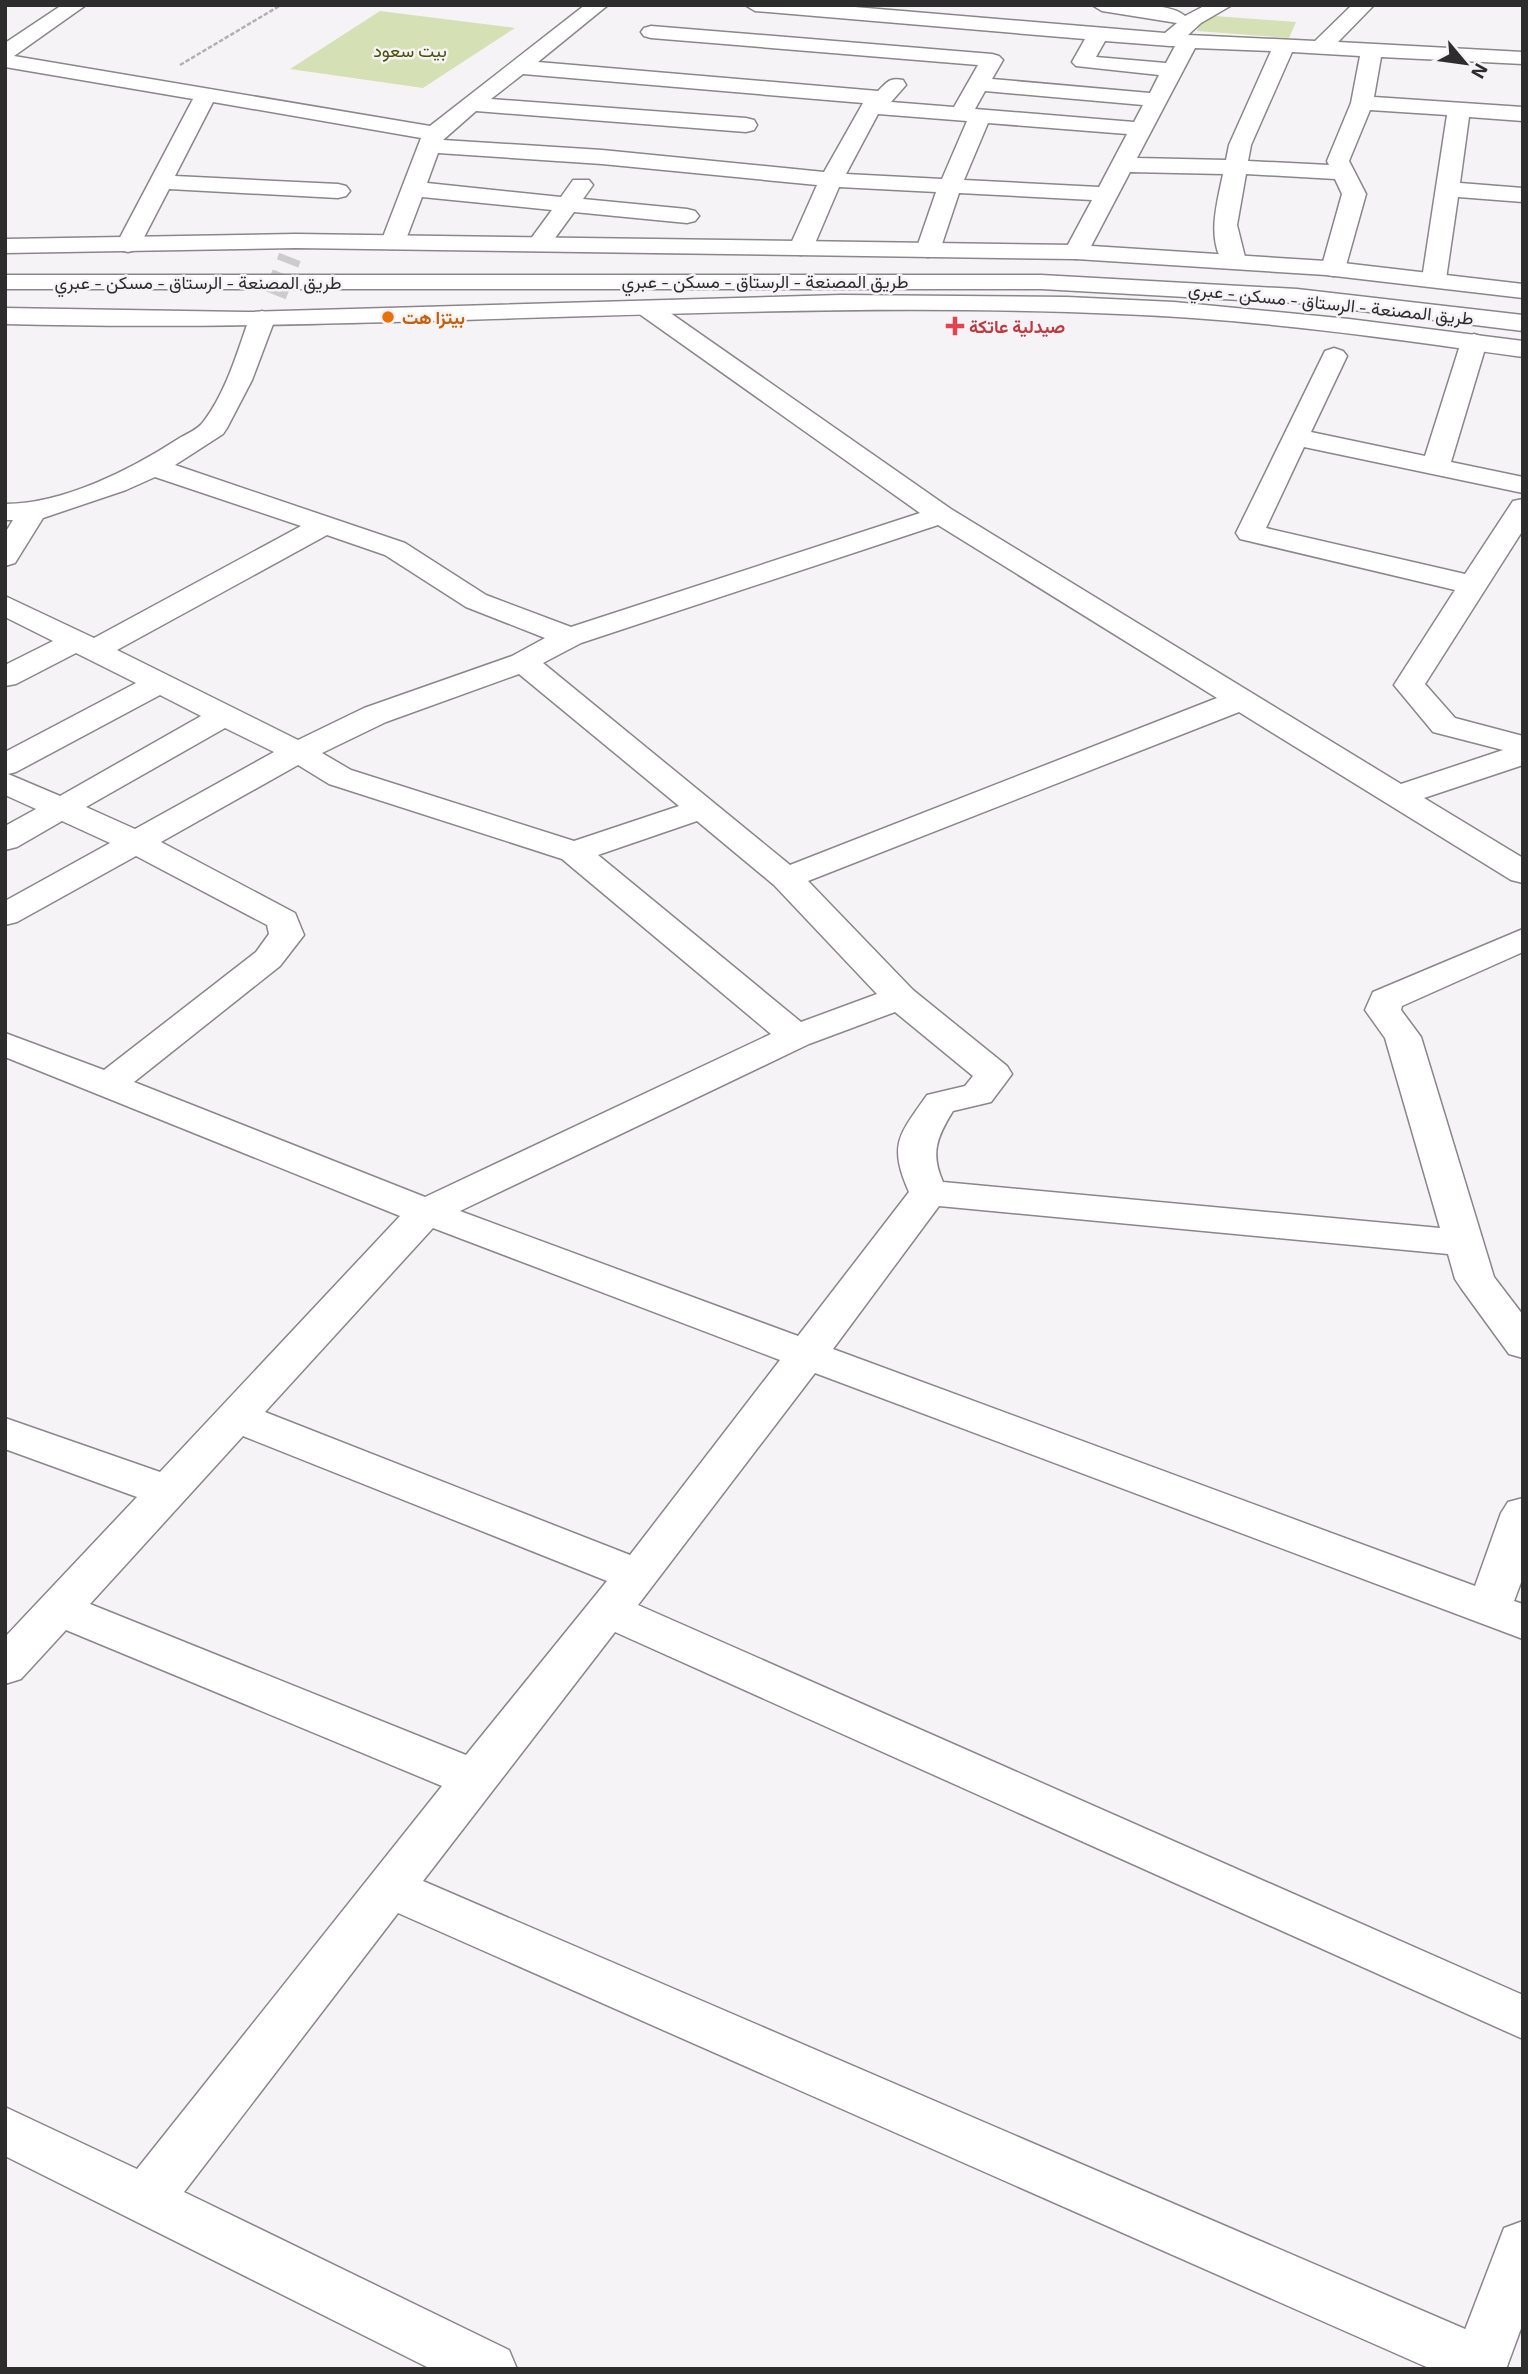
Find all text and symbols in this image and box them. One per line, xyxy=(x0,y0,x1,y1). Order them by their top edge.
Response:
north arrow xyxy=(1430,28,1500,98)
park label: بيت سعود xyxy=(373,39,447,62)
text: N xyxy=(1467,60,1494,83)
street label: طريق المصنعة - الرستاق - مسكن - عبري xyxy=(622,270,908,297)
street label: طريق المصنعة - الرستاق - مسكن - عبري xyxy=(55,271,341,298)
street label: طريق المصنعة - الرستاق - مسكن - عبري xyxy=(1187,277,1475,334)
place label: بيتزا هت xyxy=(402,306,465,329)
marker: بيتزا هت xyxy=(380,309,396,325)
place label: صيدلية عاتكة xyxy=(969,315,1065,338)
marker: صيدلية عاتكة xyxy=(947,318,963,334)

